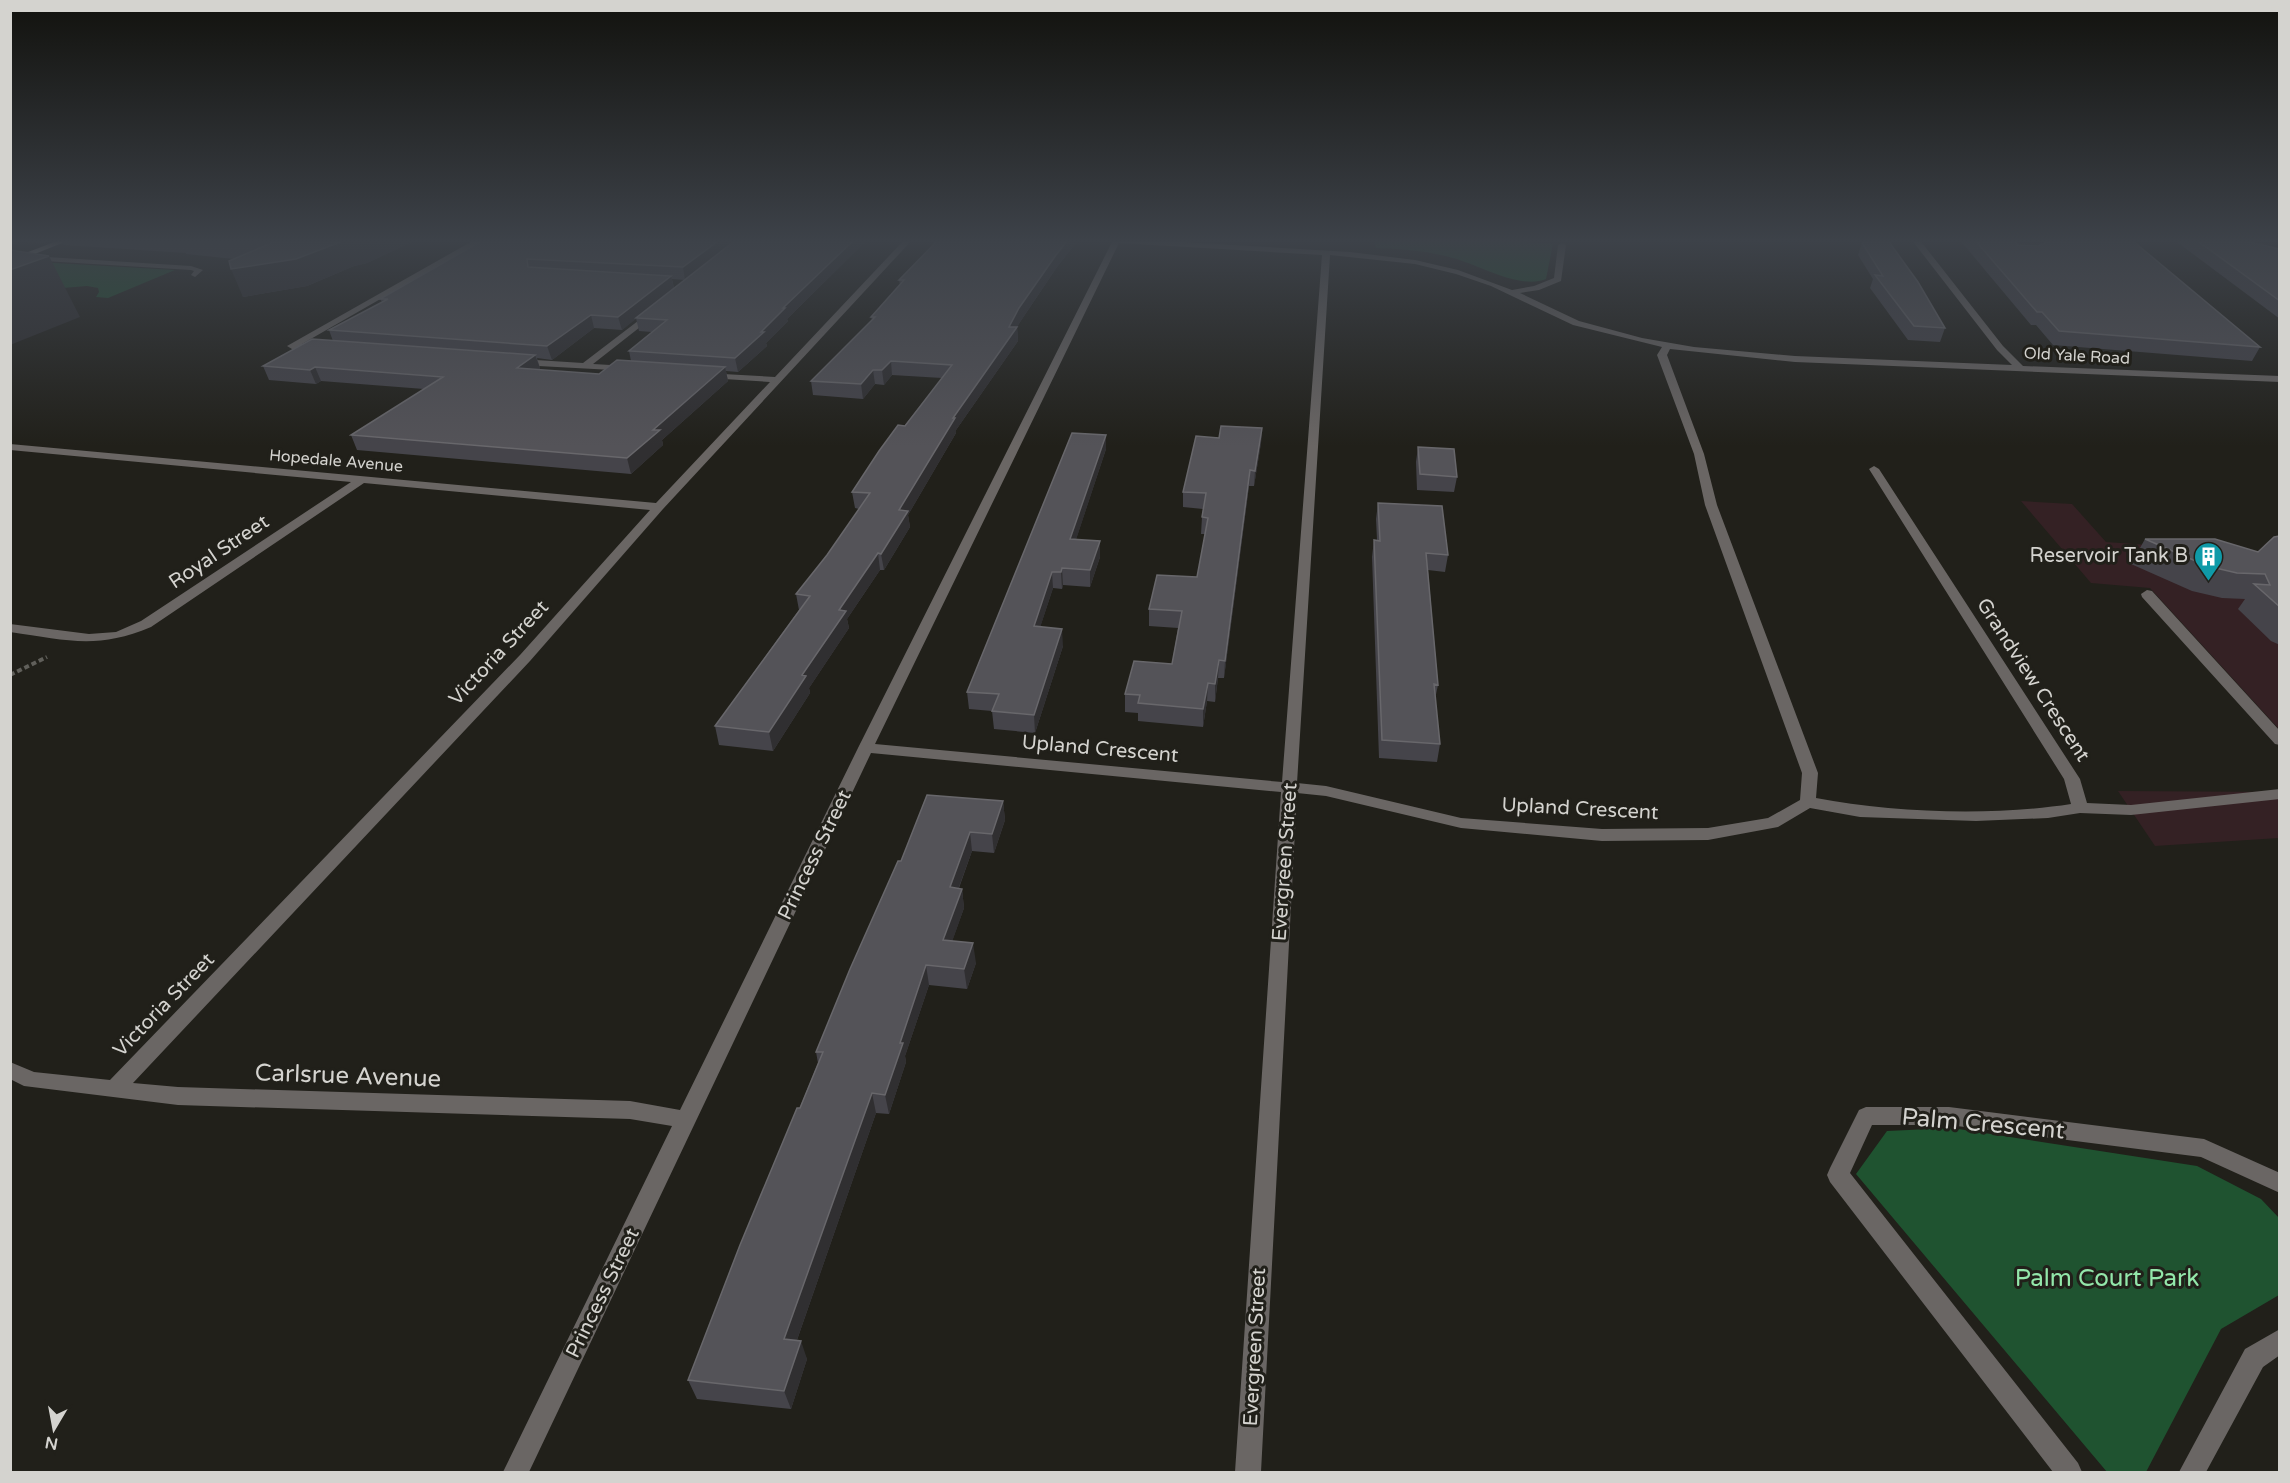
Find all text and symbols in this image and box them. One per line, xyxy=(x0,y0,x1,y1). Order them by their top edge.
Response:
street label: Old Yale Road xyxy=(2023,343,2131,369)
street label: Hopedale Avenue xyxy=(268,445,404,477)
street label: Royal Street xyxy=(164,510,274,594)
building icon: Reservoir Tank B xyxy=(2193,540,2225,582)
place label: Reservoir Tank B xyxy=(2029,544,2188,568)
street label: Grandview Crescent xyxy=(1971,594,2095,767)
street label: Victoria Street xyxy=(444,595,554,711)
street label: Upland Crescent xyxy=(1021,730,1180,768)
street label: Evergreen Street xyxy=(1267,782,1303,942)
street label: Princess Street xyxy=(773,786,857,924)
street label: Upland Crescent xyxy=(1501,793,1659,825)
street label: Victoria Street xyxy=(108,948,220,1062)
street label: Carlsrue Avenue xyxy=(254,1058,442,1094)
street label: Palm Crescent xyxy=(1900,1102,2066,1146)
street label: Princess Street xyxy=(561,1224,645,1362)
park label: Palm Court Park xyxy=(2015,1264,2199,1293)
street label: Evergreen Street xyxy=(1239,1267,1271,1427)
north arrow xyxy=(24,1399,84,1459)
text: N xyxy=(44,1432,60,1454)

